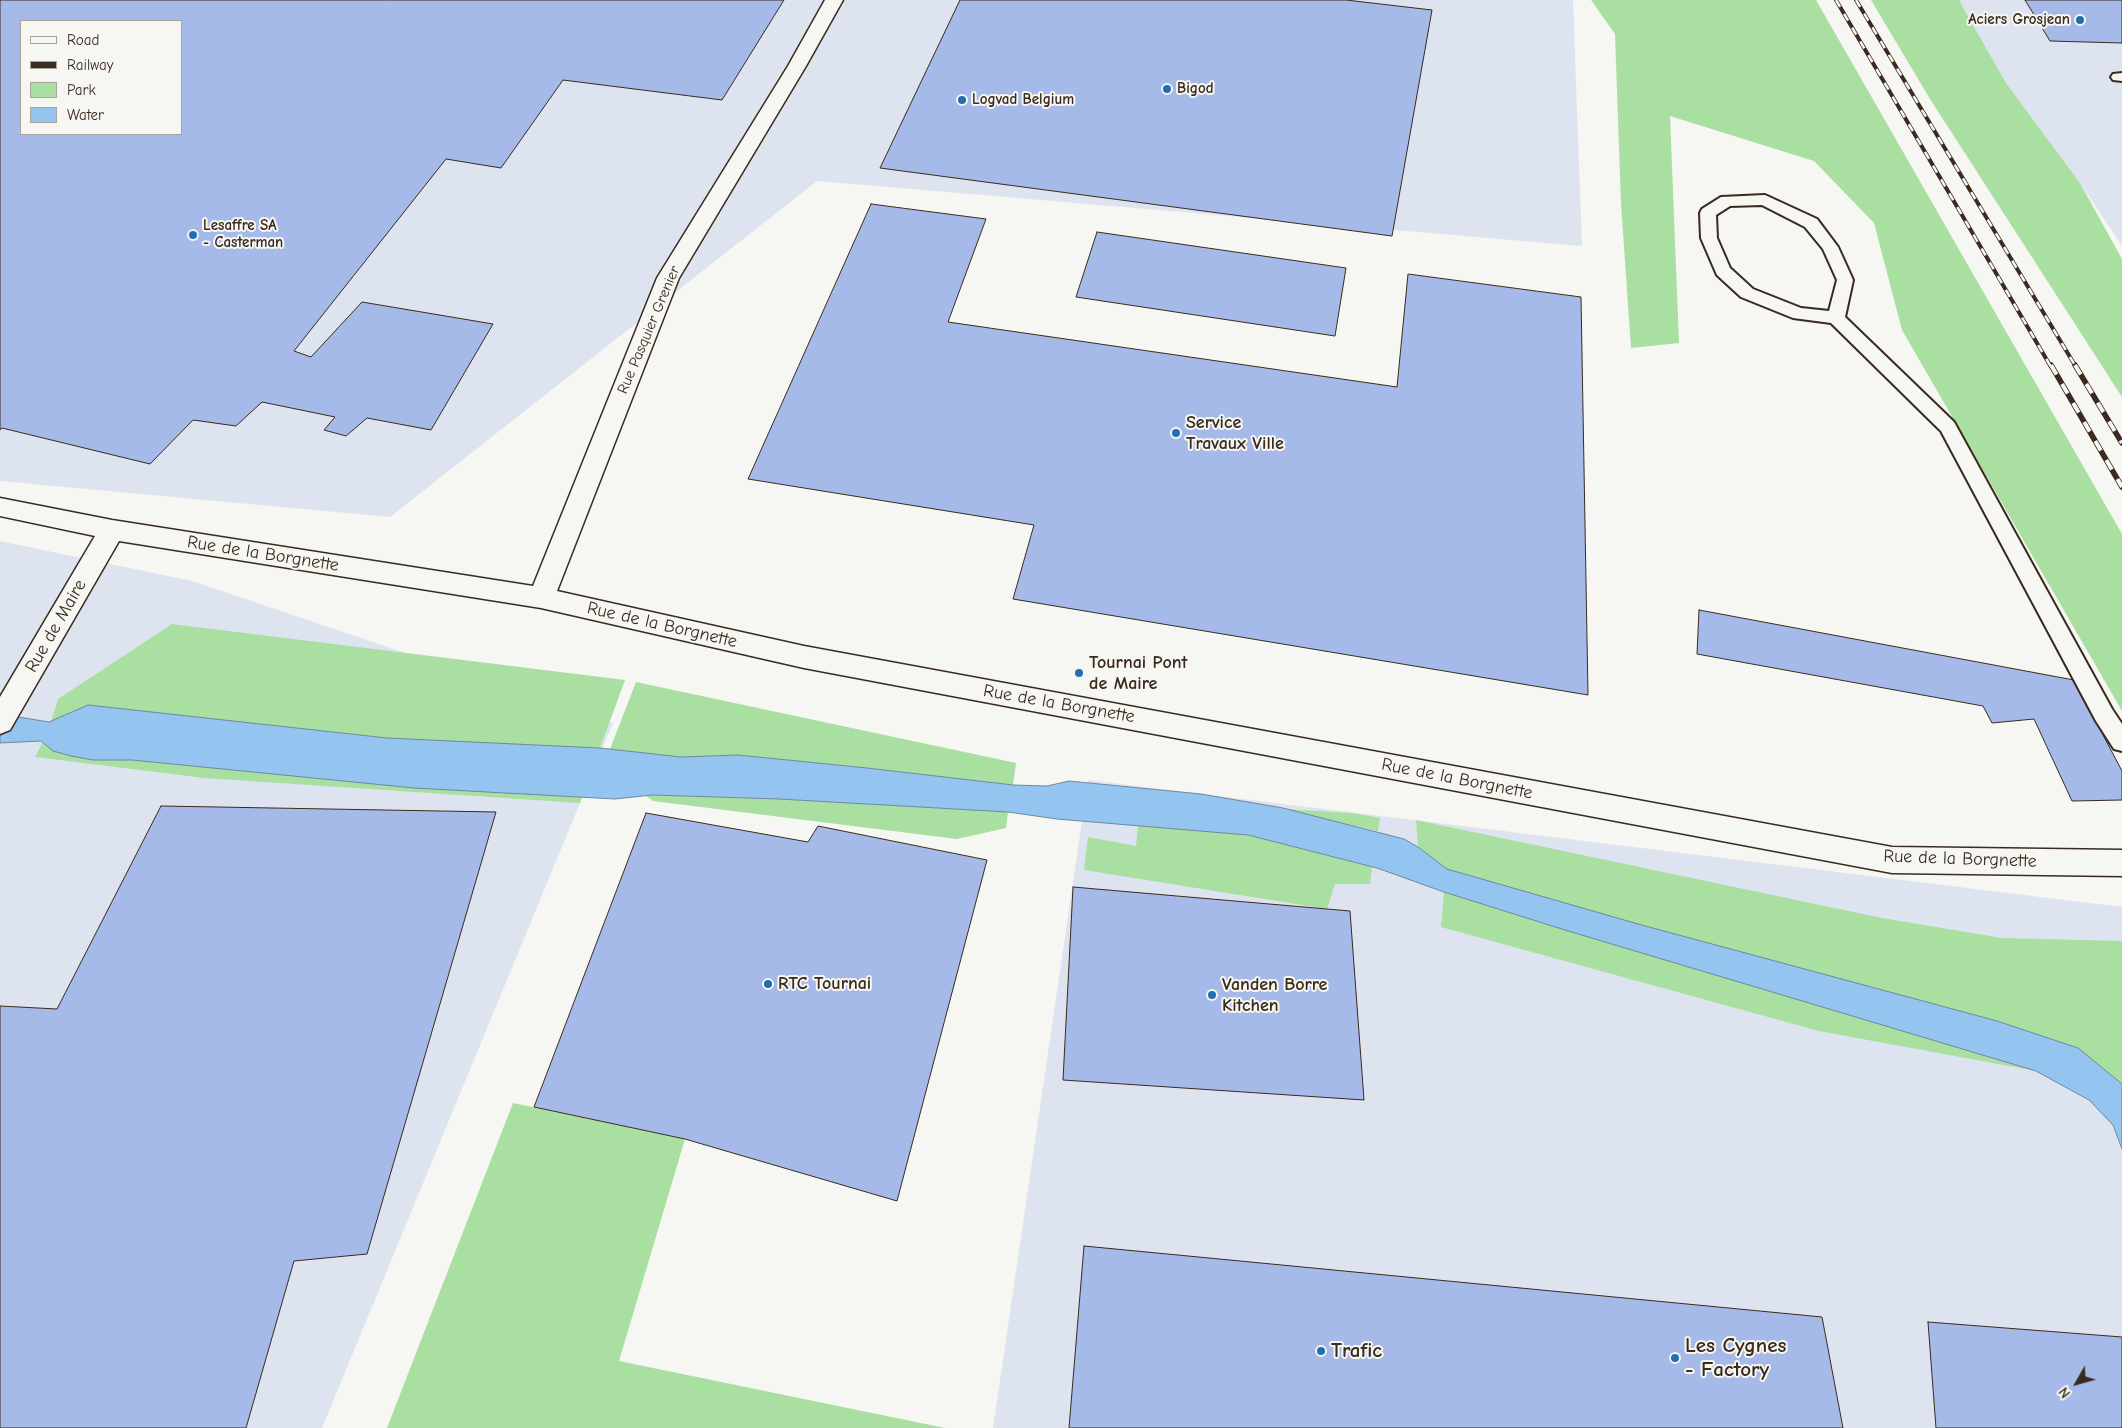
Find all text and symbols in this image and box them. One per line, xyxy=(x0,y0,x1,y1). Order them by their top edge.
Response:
place label: Aciers Grosjean xyxy=(1968,11,2070,29)
marker: Aciers Grosjean xyxy=(2074,14,2086,26)
legend xyxy=(20,20,182,135)
text: Road xyxy=(67,31,99,49)
text: Railway xyxy=(67,56,113,74)
place label: Bigod xyxy=(1177,80,1214,98)
text: Park xyxy=(67,81,96,99)
marker: Bigod xyxy=(1161,83,1173,95)
place label: Logvad Belgium xyxy=(972,91,1074,109)
marker: Logvad Belgium xyxy=(956,94,968,106)
text: Water xyxy=(67,106,104,124)
place label: Lesaffre SA - Casterman xyxy=(203,217,283,252)
marker: Lesaffre SA - Casterman xyxy=(187,229,199,241)
street label: Rue Pasquier Grenier xyxy=(614,263,684,397)
place label: Service Travaux Ville xyxy=(1186,412,1284,454)
marker: Service Travaux Ville xyxy=(1170,427,1182,439)
street label: Rue de la Borgnette xyxy=(186,531,340,577)
street label: Rue de Maire xyxy=(21,576,91,676)
street label: Rue de la Borgnette xyxy=(585,597,739,653)
place label: Tournai Pont de Maire xyxy=(1089,652,1188,694)
marker: Tournai Pont de Maire xyxy=(1073,667,1085,679)
street label: Rue de la Borgnette xyxy=(982,680,1136,728)
street label: Rue de la Borgnette xyxy=(1380,754,1534,804)
street label: Rue de la Borgnette xyxy=(1883,846,2037,872)
place label: RTC Tournai xyxy=(778,973,871,995)
place label: Vanden Borre Kitchen xyxy=(1222,974,1327,1016)
marker: RTC Tournai xyxy=(762,978,774,990)
marker: Vanden Borre Kitchen xyxy=(1206,989,1218,1001)
place label: Les Cygnes - Factory xyxy=(1685,1333,1787,1383)
place label: Trafic xyxy=(1331,1338,1382,1364)
marker: Trafic xyxy=(1315,1345,1327,1357)
marker: Les Cygnes - Factory xyxy=(1669,1352,1681,1364)
north arrow xyxy=(2052,1358,2102,1408)
text: N xyxy=(2055,1384,2074,1401)

